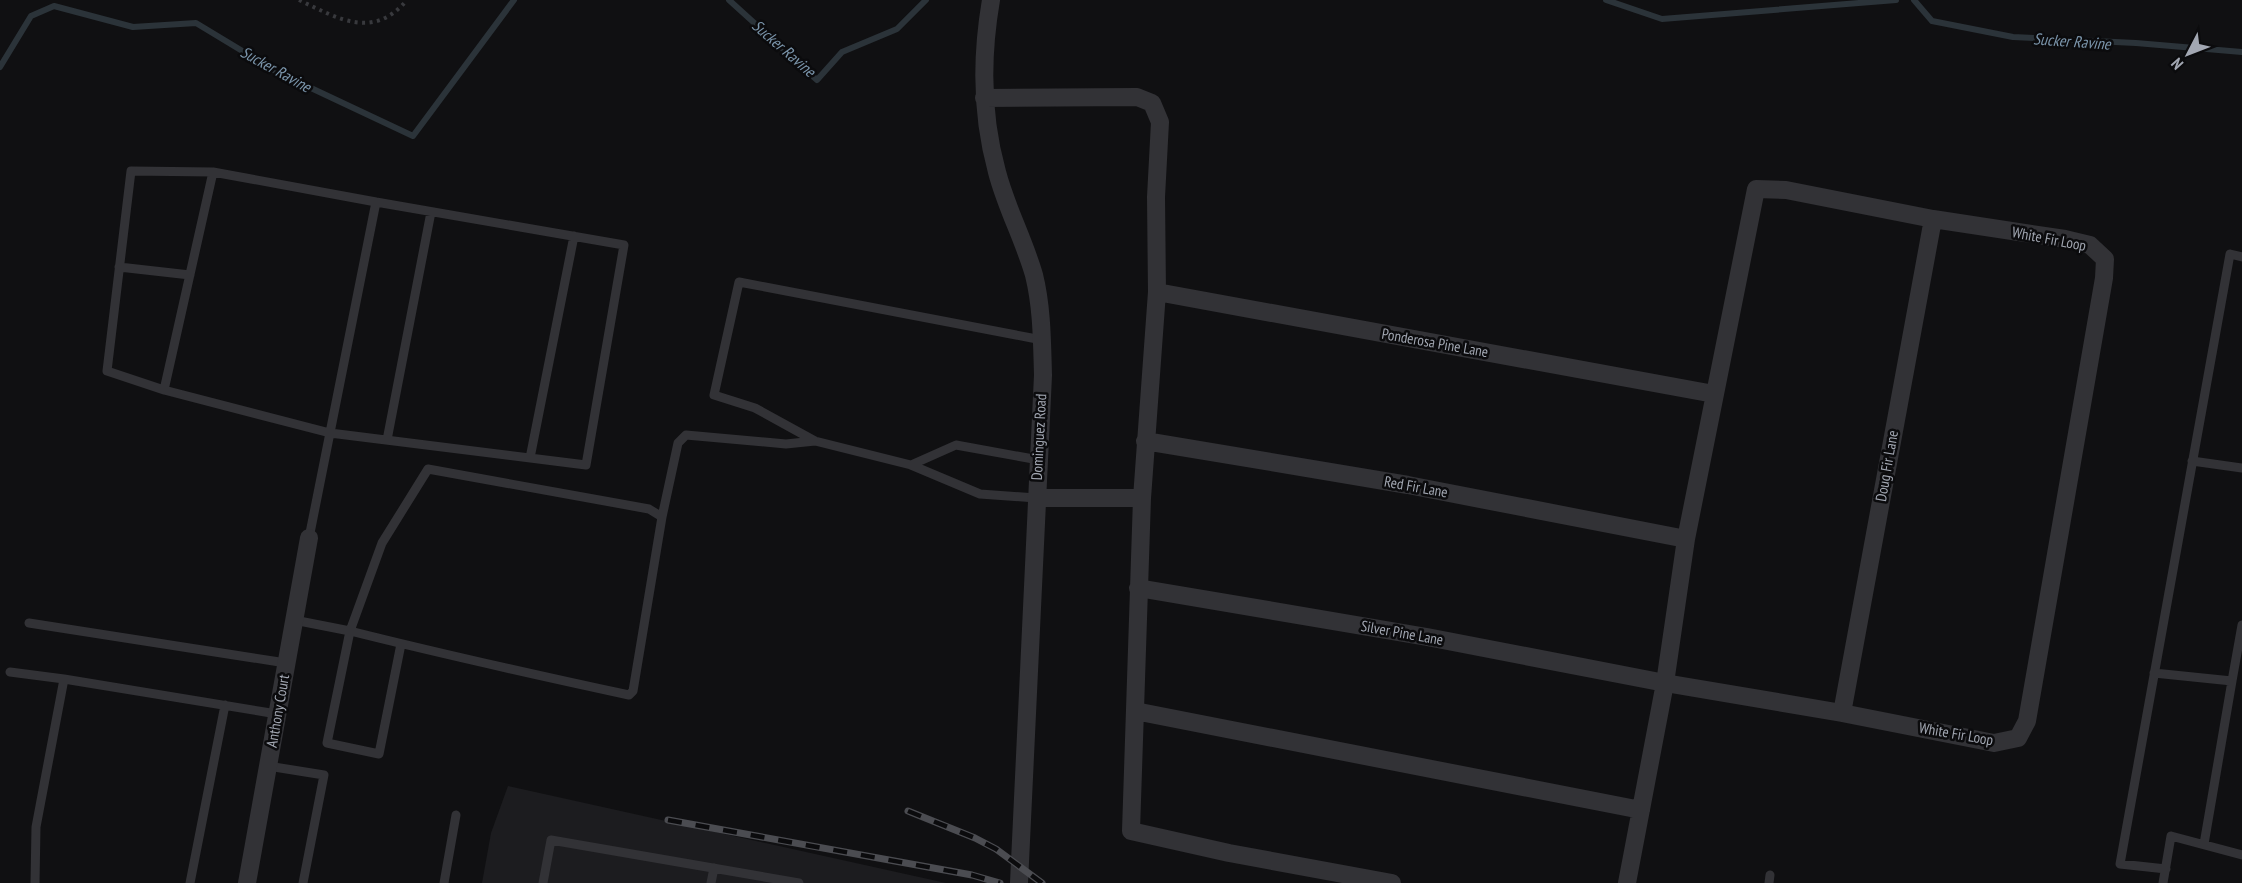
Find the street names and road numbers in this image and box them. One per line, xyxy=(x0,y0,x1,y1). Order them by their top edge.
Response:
street label: White Fir Loop xyxy=(2010,222,2088,255)
street label: Ponderosa Pine Lane xyxy=(1380,324,1490,361)
street label: Dominguez Road xyxy=(1027,393,1050,481)
street label: Doug Fir Lane xyxy=(1871,429,1902,503)
street label: Red Fir Lane xyxy=(1383,472,1449,501)
street label: Silver Pine Lane xyxy=(1359,616,1445,649)
street label: Anthony Court xyxy=(262,673,293,749)
street label: White Fir Loop xyxy=(1917,718,1995,749)

